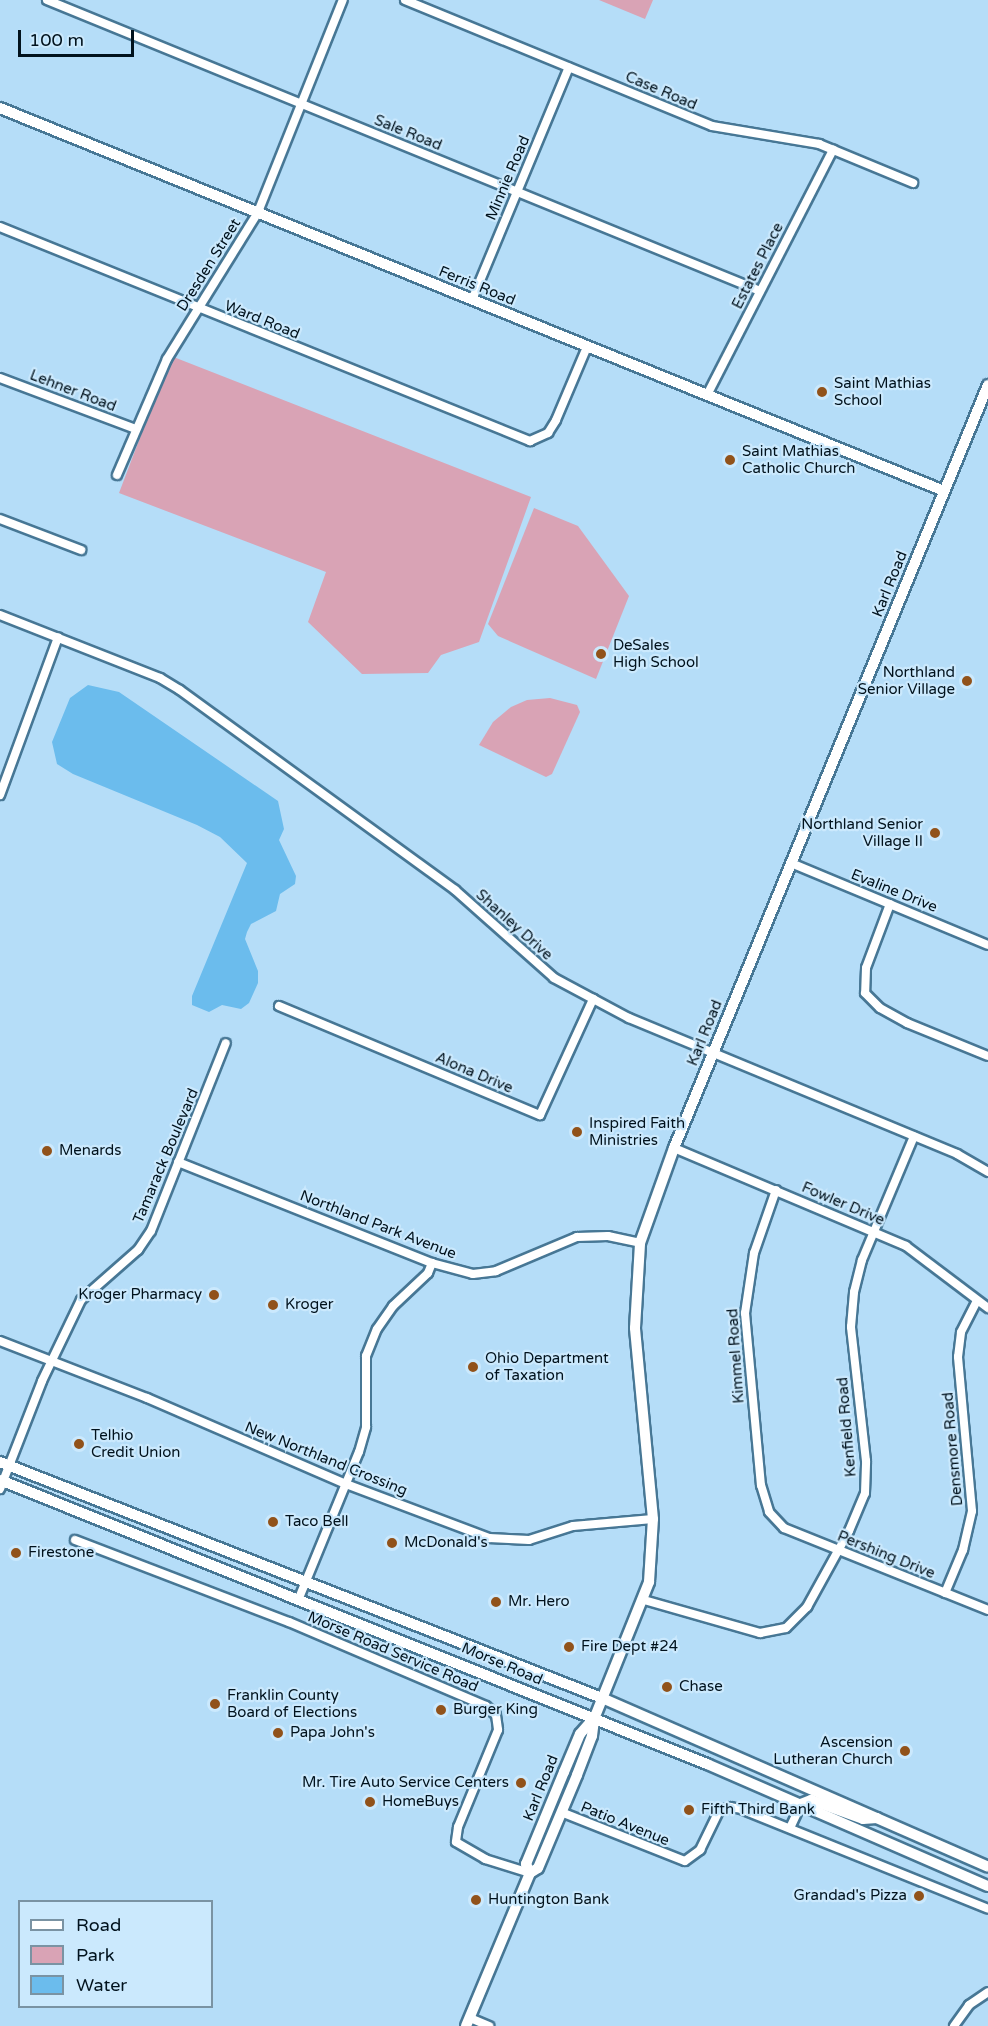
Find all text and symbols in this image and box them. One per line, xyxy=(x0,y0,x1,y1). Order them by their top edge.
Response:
scale bar xyxy=(21,18,136,56)
text: 100 m xyxy=(29,29,84,51)
street label: Case Road xyxy=(622,68,700,114)
street label: Sale Road xyxy=(371,111,445,155)
street label: Minnie Road xyxy=(482,133,534,223)
street label: Dresden Street xyxy=(173,215,245,315)
street label: Estates Place xyxy=(729,220,787,312)
street label: Ferris Road xyxy=(436,262,518,310)
street label: Ward Road xyxy=(222,297,302,343)
street label: Lehner Road xyxy=(27,366,119,416)
place label: Saint Mathias School xyxy=(834,374,931,409)
marker: Saint Mathias School xyxy=(815,385,829,399)
place label: Saint Mathias Catholic Church xyxy=(742,442,855,477)
marker: Saint Mathias Catholic Church xyxy=(723,453,737,467)
street label: Karl Road xyxy=(869,548,911,620)
place label: DeSales High School xyxy=(613,636,699,671)
marker: DeSales High School xyxy=(594,647,608,661)
place label: Northland Senior Village xyxy=(858,663,955,698)
marker: Northland Senior Village xyxy=(960,674,974,688)
place label: Northland Senior Village II xyxy=(801,815,923,850)
marker: Northland Senior Village II xyxy=(928,826,942,840)
street label: Evaline Drive xyxy=(848,866,940,916)
street label: Shanley Drive xyxy=(472,886,556,964)
street label: Karl Road xyxy=(684,997,726,1069)
street label: Alona Drive xyxy=(433,1049,515,1097)
street label: Tamarack Boulevard xyxy=(129,1086,203,1226)
place label: Inspired Faith Ministries xyxy=(589,1114,685,1149)
marker: Inspired Faith Ministries xyxy=(570,1125,584,1139)
place label: Menards xyxy=(59,1142,122,1160)
marker: Menards xyxy=(40,1144,54,1158)
street label: Fowler Drive xyxy=(799,1178,887,1230)
street label: Northland Park Avenue xyxy=(297,1187,459,1263)
place label: Kroger Pharmacy xyxy=(78,1286,202,1304)
marker: Kroger Pharmacy xyxy=(207,1288,221,1302)
place label: Kroger xyxy=(285,1296,333,1314)
marker: Kroger xyxy=(266,1298,280,1312)
street label: Kimmel Road xyxy=(724,1308,748,1404)
place label: Ohio Department of Taxation xyxy=(485,1349,609,1384)
marker: Ohio Department of Taxation xyxy=(466,1360,480,1374)
street label: Kenfield Road xyxy=(834,1376,860,1478)
street label: Densmore Road xyxy=(939,1391,967,1507)
street label: New Northland Crossing xyxy=(242,1418,410,1500)
place label: Telhio Credit Union xyxy=(91,1426,180,1461)
marker: Telhio Credit Union xyxy=(72,1437,86,1451)
place label: Taco Bell xyxy=(285,1513,349,1531)
marker: Taco Bell xyxy=(266,1515,280,1529)
street label: Pershing Drive xyxy=(835,1527,937,1583)
place label: McDonald's xyxy=(404,1534,488,1552)
marker: McDonald's xyxy=(385,1536,399,1550)
place label: Firestone xyxy=(28,1544,94,1562)
marker: Firestone xyxy=(9,1546,23,1560)
place label: Mr. Hero xyxy=(508,1593,570,1611)
marker: Mr. Hero xyxy=(489,1595,503,1609)
street label: Morse Road Service Road xyxy=(305,1608,481,1696)
place label: Fire Dept #24 xyxy=(581,1638,678,1656)
street label: Morse Road xyxy=(459,1639,545,1689)
marker: Fire Dept #24 xyxy=(562,1640,576,1654)
place label: Chase xyxy=(679,1678,723,1696)
marker: Chase xyxy=(660,1680,674,1694)
place label: Franklin County Board of Elections xyxy=(227,1686,357,1721)
marker: Franklin County Board of Elections xyxy=(208,1697,222,1711)
place label: Burger King xyxy=(453,1701,538,1719)
marker: Burger King xyxy=(434,1703,448,1717)
place label: Papa John's xyxy=(290,1724,375,1742)
marker: Papa John's xyxy=(271,1726,285,1740)
place label: Ascension Lutheran Church xyxy=(773,1733,893,1768)
marker: Ascension Lutheran Church xyxy=(898,1744,912,1758)
street label: Karl Road xyxy=(520,1752,562,1824)
place label: Mr. Tire Auto Service Centers xyxy=(302,1774,509,1792)
marker: Mr. Tire Auto Service Centers xyxy=(514,1776,528,1790)
place label: HomeBuys xyxy=(382,1793,459,1811)
marker: HomeBuys xyxy=(363,1795,377,1809)
street label: Patio Avenue xyxy=(578,1798,672,1850)
place label: Fifth Third Bank xyxy=(701,1801,815,1819)
marker: Fifth Third Bank xyxy=(682,1803,696,1817)
place label: Grandad's Pizza xyxy=(793,1887,907,1905)
marker: Grandad's Pizza xyxy=(912,1889,926,1903)
place label: Huntington Bank xyxy=(488,1891,609,1909)
marker: Huntington Bank xyxy=(469,1893,483,1907)
legend xyxy=(18,1900,213,2008)
text: Road xyxy=(76,1914,121,1936)
text: Park xyxy=(76,1944,114,1966)
text: Water xyxy=(76,1974,127,1996)

